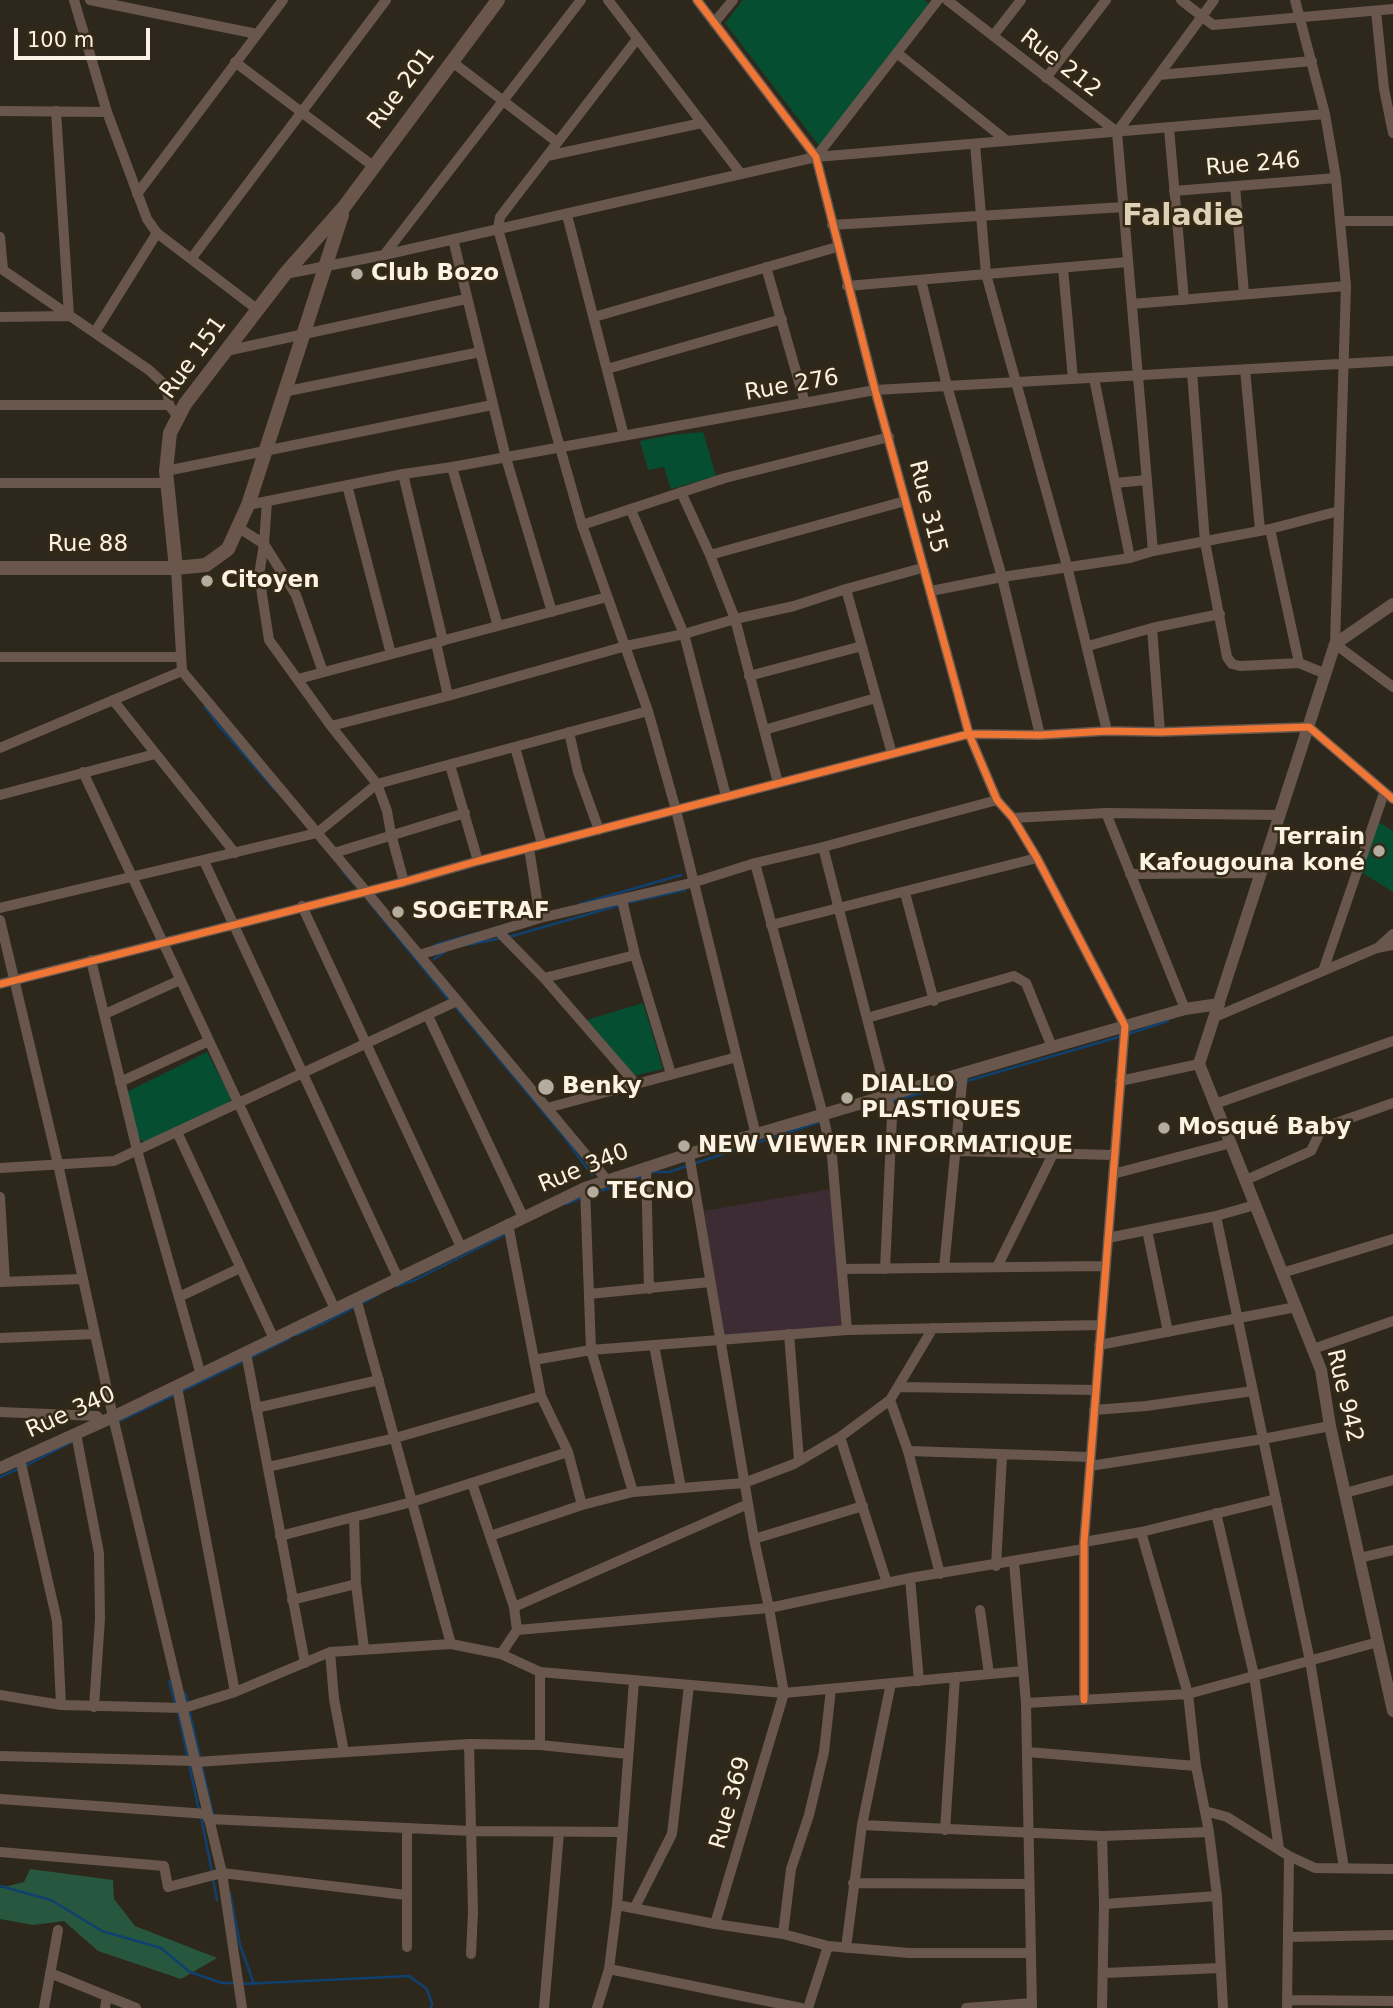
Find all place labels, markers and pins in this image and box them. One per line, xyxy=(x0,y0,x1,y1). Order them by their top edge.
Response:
place label: Club Bozo xyxy=(371,260,499,288)
marker: Club Bozo xyxy=(349,266,365,282)
place label: Citoyen xyxy=(221,567,320,595)
marker: Citoyen xyxy=(199,573,215,589)
place label: Terrain Kafougouna koné xyxy=(1138,824,1365,878)
marker: Terrain Kafougouna koné xyxy=(1371,843,1387,859)
place label: SOGETRAF xyxy=(412,898,550,926)
marker: SOGETRAF xyxy=(390,904,406,920)
place label: DIALLO PLASTIQUES xyxy=(861,1071,1022,1125)
place label: Benky xyxy=(562,1073,642,1101)
marker: Benky xyxy=(536,1077,556,1097)
marker: DIALLO PLASTIQUES xyxy=(839,1090,855,1106)
place label: Mosqué Baby xyxy=(1178,1114,1351,1142)
marker: Mosqué Baby xyxy=(1156,1120,1172,1136)
place label: NEW VIEWER INFORMATIQUE xyxy=(698,1132,1073,1160)
marker: NEW VIEWER INFORMATIQUE xyxy=(676,1138,692,1154)
place label: TECNO xyxy=(607,1178,694,1206)
marker: TECNO xyxy=(585,1184,601,1200)

